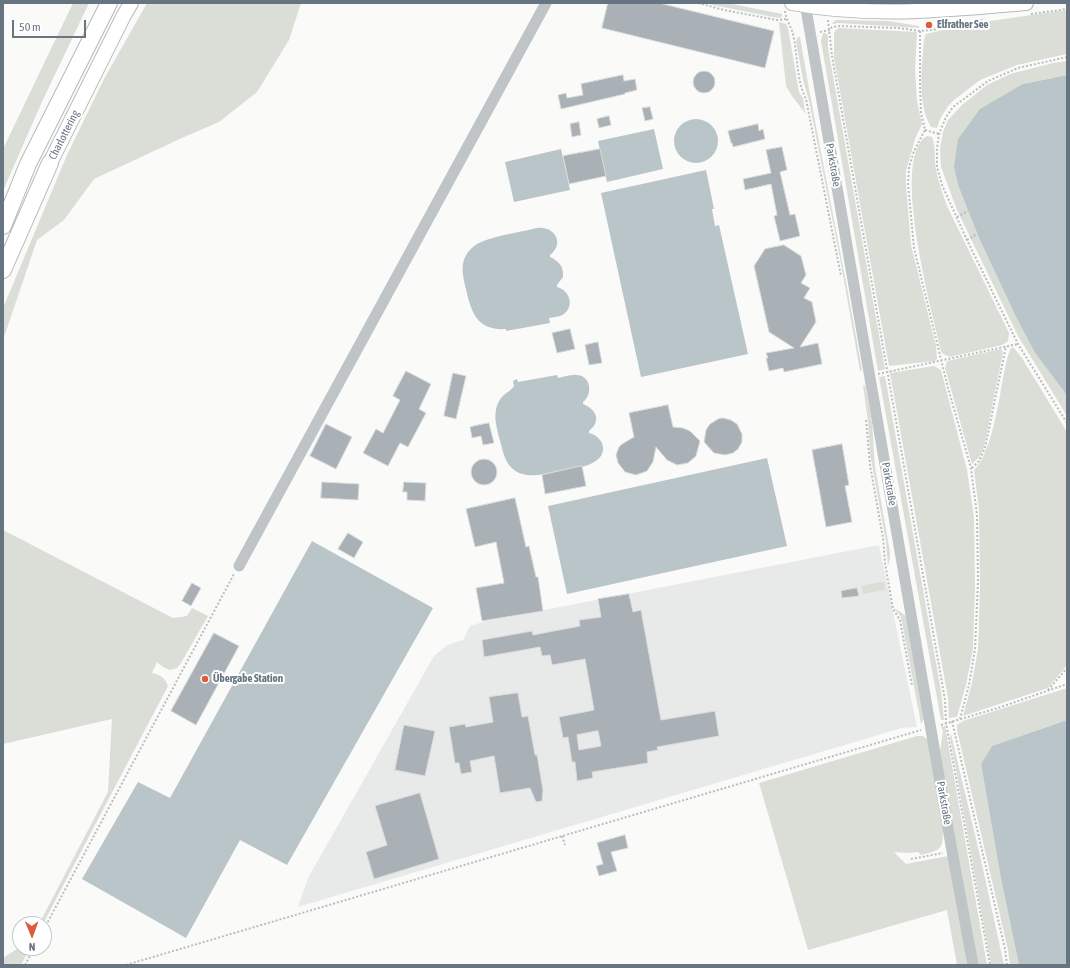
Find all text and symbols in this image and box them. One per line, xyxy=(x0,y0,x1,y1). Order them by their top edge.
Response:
scale bar xyxy=(14,12,88,38)
place label: Elfrather See xyxy=(937,18,989,32)
text: 50 m xyxy=(19,20,41,34)
marker: Elfrather See xyxy=(924,20,934,30)
street label: Charlottering xyxy=(46,108,82,162)
street label: Parkstraße xyxy=(823,142,843,188)
street label: Parkstraße xyxy=(879,461,899,507)
place label: Übergabe Station xyxy=(213,672,283,686)
marker: Übergabe Station xyxy=(200,674,210,684)
street label: Parkstraße xyxy=(934,780,954,826)
north arrow xyxy=(12,916,52,956)
text: N xyxy=(29,941,36,953)

